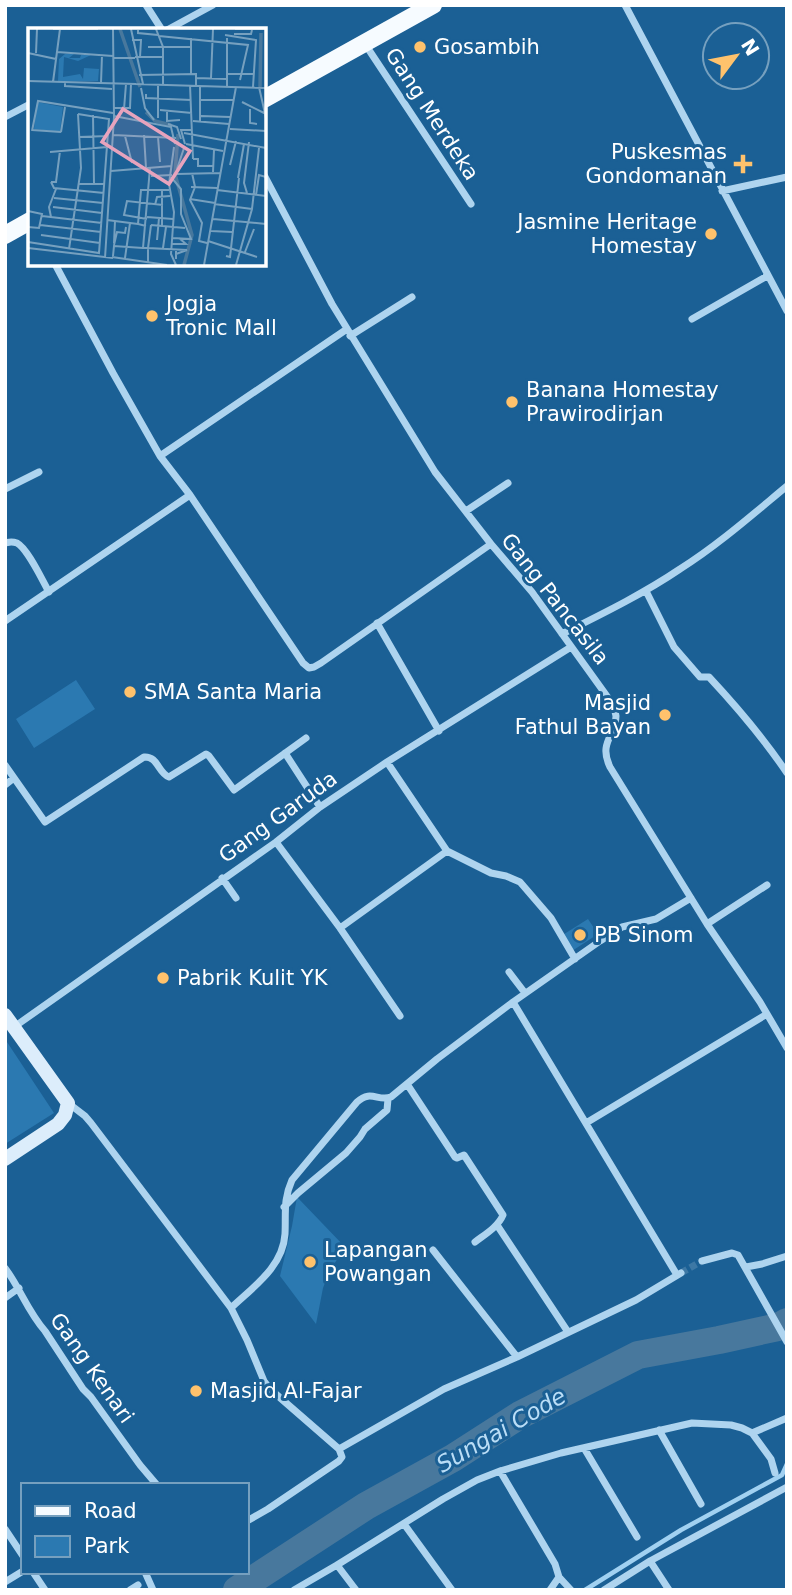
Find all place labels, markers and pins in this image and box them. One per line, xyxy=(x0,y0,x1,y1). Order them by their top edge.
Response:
place label: Gosambih xyxy=(434,35,540,59)
marker: Gosambih xyxy=(412,39,428,55)
place label: Puskesmas Gondomanan xyxy=(586,140,727,188)
marker: Puskesmas Gondomanan xyxy=(733,154,753,174)
place label: Jasmine Heritage Homestay xyxy=(515,210,697,258)
marker: Jasmine Heritage Homestay xyxy=(703,226,719,242)
place label: Jogja Tronic Mall xyxy=(164,292,277,340)
marker: Jogja Tronic Mall xyxy=(144,308,160,324)
place label: Banana Homestay Prawirodirjan xyxy=(526,378,719,426)
marker: Banana Homestay Prawirodirjan xyxy=(504,394,520,410)
place label: SMA Santa Maria xyxy=(144,680,322,704)
marker: SMA Santa Maria xyxy=(122,684,138,700)
place label: Masjid Fathul Bayan xyxy=(515,691,651,739)
marker: Masjid Fathul Bayan xyxy=(657,707,673,723)
place label: PB Sinom xyxy=(594,923,694,947)
marker: PB Sinom xyxy=(572,927,588,943)
place label: Pabrik Kulit YK xyxy=(177,966,329,990)
marker: Pabrik Kulit YK xyxy=(155,970,171,986)
place label: Lapangan Powangan xyxy=(324,1238,432,1286)
marker: Lapangan Powangan xyxy=(302,1254,318,1270)
place label: Masjid Al-Fajar xyxy=(210,1379,362,1403)
marker: Masjid Al-Fajar xyxy=(188,1383,204,1399)

